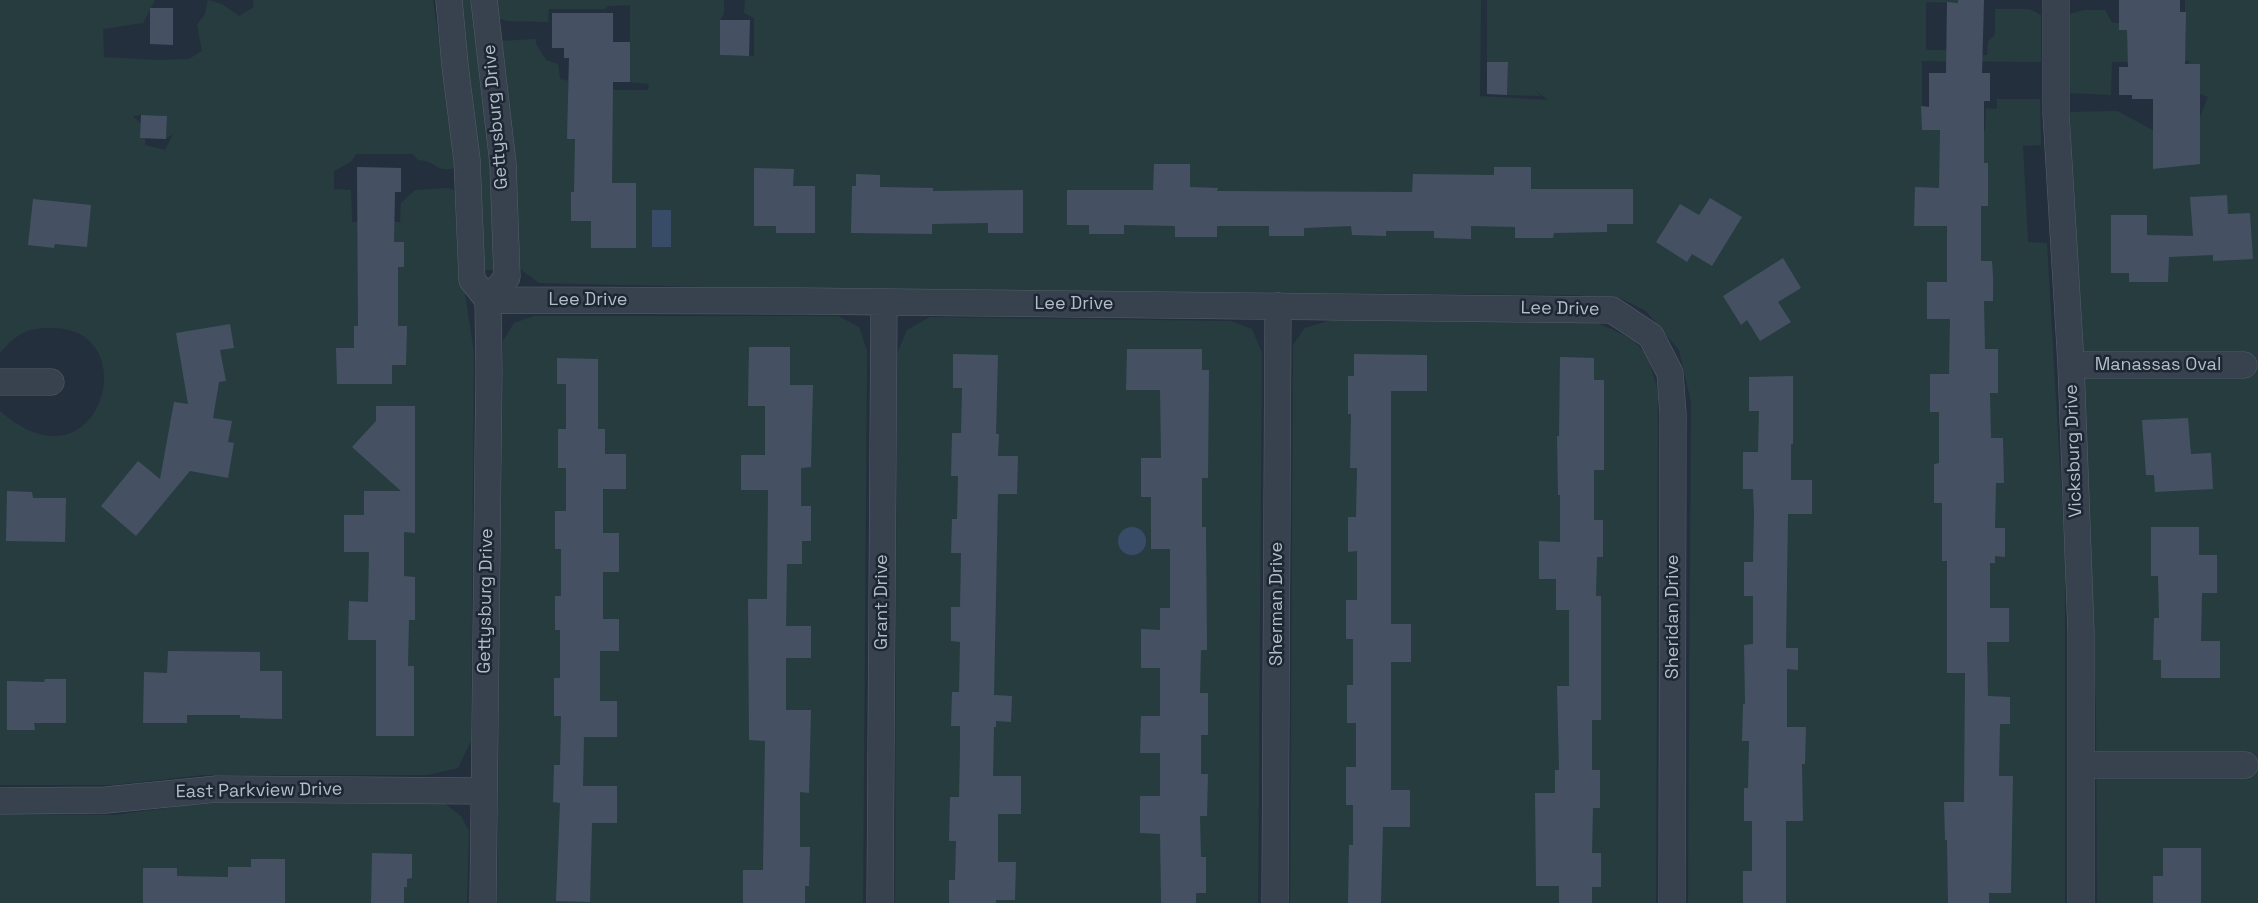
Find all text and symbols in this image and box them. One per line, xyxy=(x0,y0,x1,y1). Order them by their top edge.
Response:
street label: Gettysburg Drive xyxy=(479,44,513,190)
street label: Lee Drive xyxy=(549,289,627,311)
street label: Lee Drive xyxy=(1035,293,1113,315)
street label: Lee Drive xyxy=(1520,298,1600,320)
street label: Manassas Oval xyxy=(2095,354,2221,376)
street label: Vicksburg Drive xyxy=(2061,384,2087,518)
street label: Gettysburg Drive xyxy=(474,528,498,674)
street label: Sherman Drive xyxy=(1266,542,1288,666)
street label: Grant Drive xyxy=(871,554,893,650)
street label: Sheridan Drive xyxy=(1662,555,1684,679)
street label: East Parkview Drive xyxy=(175,779,343,803)

